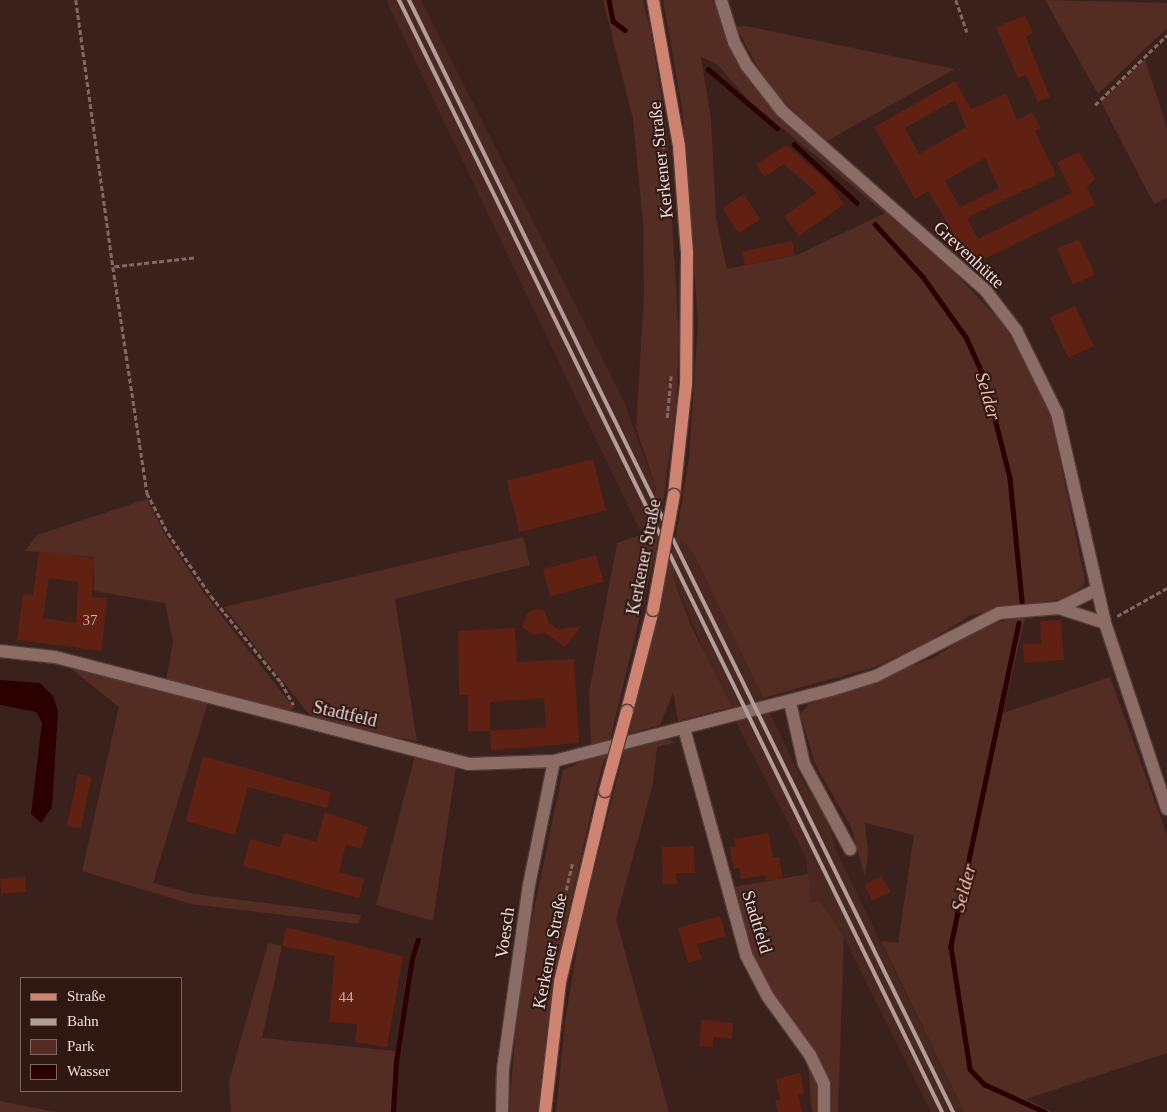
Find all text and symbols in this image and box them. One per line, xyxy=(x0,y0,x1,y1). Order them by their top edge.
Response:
street label: Kerkener Straße xyxy=(644,100,678,220)
street label: Grevenhütte xyxy=(929,217,1009,293)
water label: Selder xyxy=(970,370,1006,422)
street label: Kerkener Straße xyxy=(622,497,666,617)
house number: 37 xyxy=(82,612,98,630)
street label: Stadtfeld xyxy=(311,696,379,732)
water label: Selder xyxy=(947,862,981,914)
street label: Stadtfeld xyxy=(737,888,777,956)
street label: Kerkener Straße xyxy=(528,891,572,1011)
street label: Voesch xyxy=(491,906,519,960)
legend xyxy=(20,977,182,1092)
text: Straße xyxy=(67,988,105,1004)
house number: 44 xyxy=(338,989,354,1007)
text: Bahn xyxy=(67,1013,99,1029)
text: Park xyxy=(67,1038,95,1054)
text: Wasser xyxy=(67,1063,110,1079)

